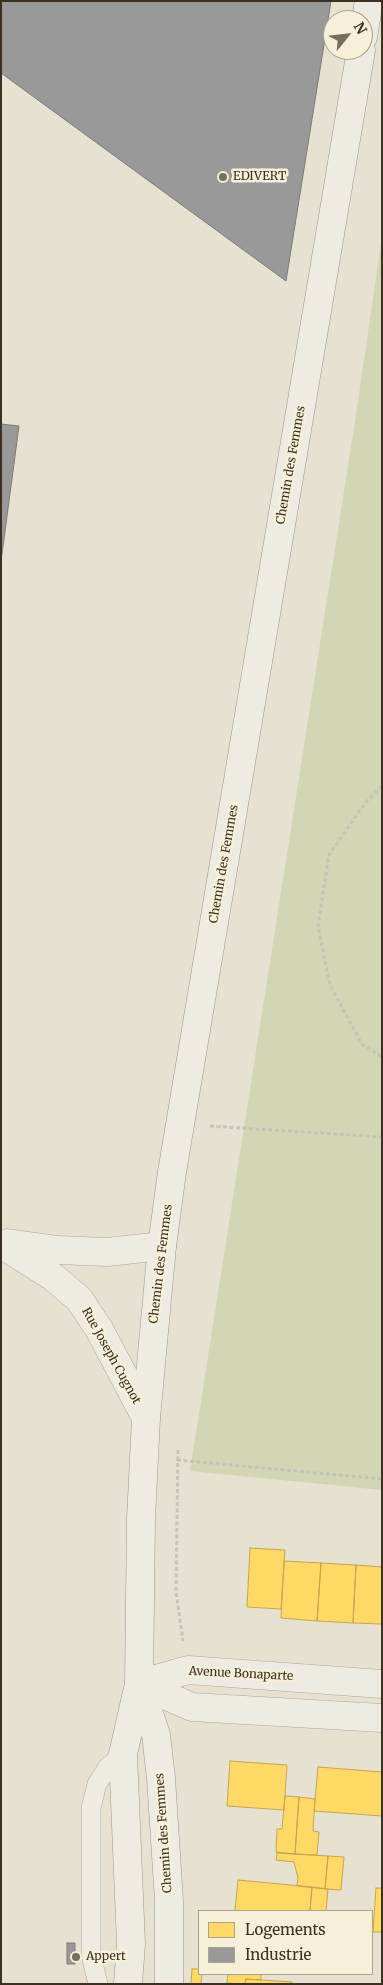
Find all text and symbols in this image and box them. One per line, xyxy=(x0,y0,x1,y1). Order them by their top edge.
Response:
north arrow xyxy=(323,10,373,60)
text: N xyxy=(350,19,371,37)
place label: EDIVERT xyxy=(233,170,286,184)
marker: EDIVERT xyxy=(217,171,229,183)
street label: Chemin des Femmes xyxy=(273,405,309,525)
street label: Chemin des Femmes xyxy=(206,804,242,924)
street label: Chemin des Femmes xyxy=(147,1203,175,1325)
street label: Rue Joseph Cugnot xyxy=(78,1305,144,1407)
street label: Avenue Bonaparte xyxy=(188,1664,294,1684)
street label: Chemin des Femmes xyxy=(153,1773,175,1893)
legend xyxy=(198,1910,373,1975)
text: Logements xyxy=(245,1920,326,1939)
text: Industrie xyxy=(245,1945,311,1964)
place label: Appert xyxy=(86,1950,126,1964)
marker: Appert xyxy=(70,1951,82,1963)

